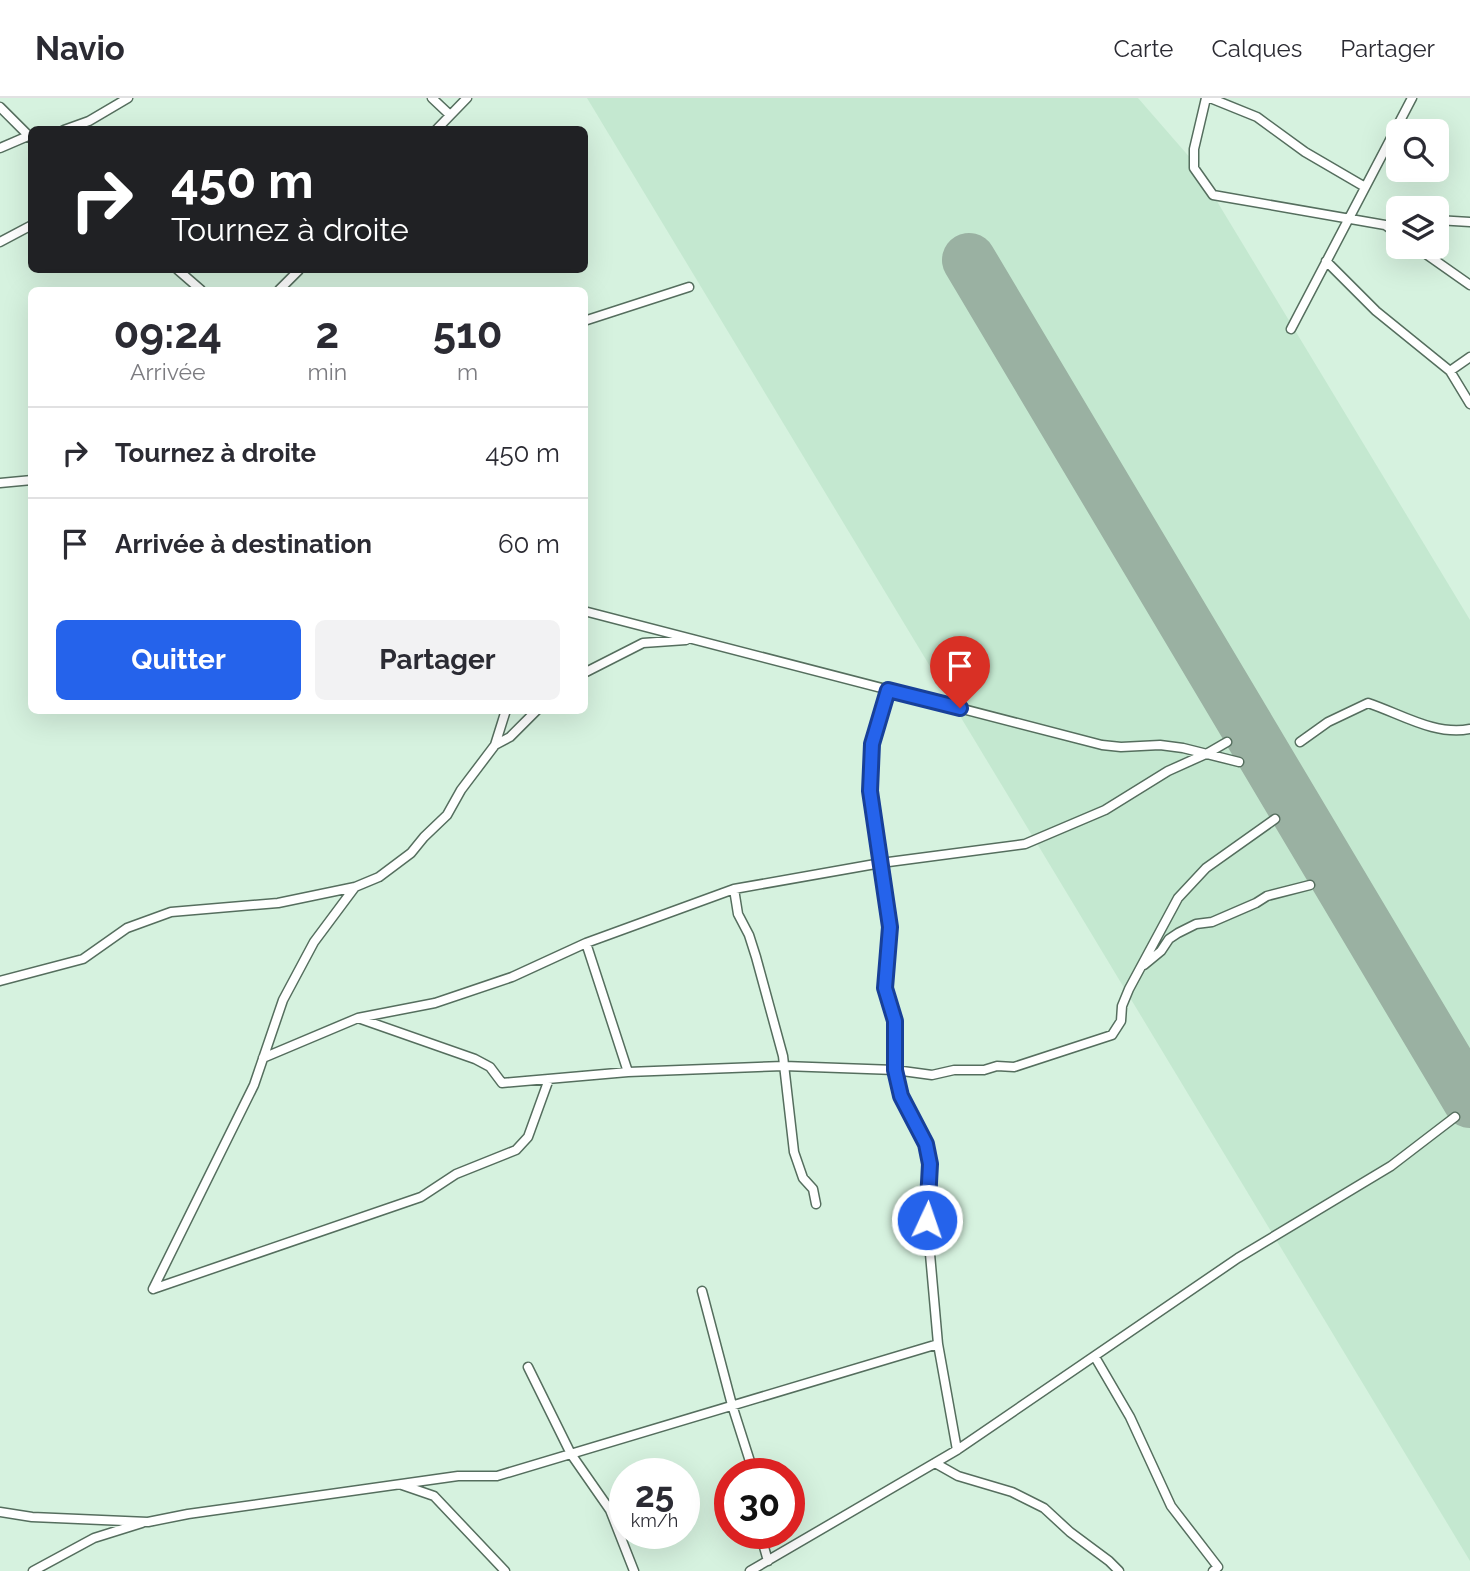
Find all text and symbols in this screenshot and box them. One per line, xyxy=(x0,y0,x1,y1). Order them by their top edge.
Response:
text: Navio xyxy=(35,29,125,68)
text: Carte xyxy=(1114,34,1173,63)
text: Calques xyxy=(1211,34,1302,63)
text: Partager xyxy=(1340,34,1435,63)
map controls xyxy=(1386,119,1449,259)
button: search xyxy=(1386,119,1449,182)
text: 450 m xyxy=(171,152,314,209)
icon: right xyxy=(56,154,147,245)
button: layers xyxy=(1386,196,1449,259)
text: Tournez à droite xyxy=(171,211,409,248)
text: 09:24 xyxy=(114,309,222,358)
text: 2 xyxy=(316,309,339,358)
text: 510 xyxy=(433,309,502,358)
text: Arrivée xyxy=(130,358,206,385)
text: min xyxy=(308,358,347,385)
text: m xyxy=(457,358,478,385)
icon: right xyxy=(56,434,94,472)
text: Tournez à droite xyxy=(115,438,316,468)
text: 450 m xyxy=(485,438,560,468)
icon: arrive xyxy=(56,525,94,563)
text: Arrivée à destination xyxy=(115,529,372,559)
text: 60 m xyxy=(498,529,560,559)
button: Quitter xyxy=(56,620,301,700)
button: Partager xyxy=(315,620,560,700)
pin xyxy=(930,636,990,708)
icon: arrive xyxy=(941,647,979,685)
position arrow xyxy=(890,1183,964,1257)
speed limit sign: 30 xyxy=(714,1458,805,1549)
text: 25 xyxy=(635,1474,674,1515)
text: km/h xyxy=(631,1510,678,1531)

